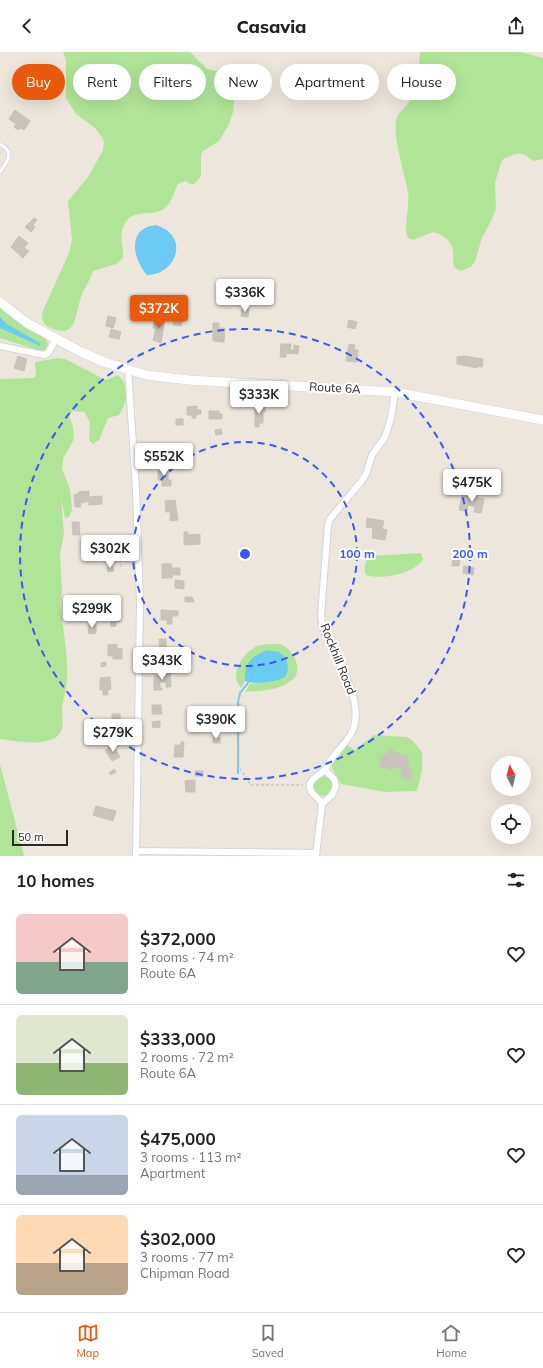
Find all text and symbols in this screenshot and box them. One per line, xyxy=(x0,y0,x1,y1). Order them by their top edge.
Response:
icon: back xyxy=(16,15,38,37)
text: Casavia xyxy=(237,15,306,38)
icon: share xyxy=(505,15,527,37)
chip: Buy xyxy=(12,64,65,100)
chip: Rent xyxy=(73,64,131,100)
chip: Filters xyxy=(139,64,206,100)
chip: New xyxy=(214,64,272,100)
chip: Apartment xyxy=(280,64,379,100)
chip: House xyxy=(387,64,456,100)
pin: $336K xyxy=(217,279,273,313)
text: $336K xyxy=(225,284,265,300)
pin: $372K xyxy=(131,295,187,329)
text: $372K xyxy=(139,300,179,316)
street label: Route 6A xyxy=(309,379,361,396)
pin: $333K xyxy=(231,381,287,415)
text: $333K xyxy=(239,386,279,402)
pin: $552K xyxy=(136,443,192,477)
text: $552K xyxy=(144,448,184,464)
pin: $475K xyxy=(444,469,500,503)
text: $475K xyxy=(452,474,492,490)
pin: $302K xyxy=(82,535,138,569)
text: $302K xyxy=(90,540,130,556)
text: 100 m xyxy=(339,546,375,561)
text: 200 m xyxy=(452,546,488,561)
centre of rings xyxy=(238,547,252,561)
pin: $299K xyxy=(64,595,120,629)
text: $299K xyxy=(72,600,112,616)
street label: Rockhill Road xyxy=(317,621,360,697)
pin: $343K xyxy=(134,647,190,681)
text: $343K xyxy=(142,652,182,668)
pin: $390K xyxy=(188,706,244,740)
text: $390K xyxy=(196,711,236,727)
pin: $279K xyxy=(85,719,141,753)
text: $279K xyxy=(93,724,133,740)
north arrow xyxy=(491,756,531,796)
map controls xyxy=(491,756,531,844)
button: locate xyxy=(491,804,531,844)
scale bar xyxy=(12,828,68,847)
text: 50 m xyxy=(18,830,44,844)
icon: filters xyxy=(505,869,527,891)
text: 10 homes xyxy=(16,870,95,891)
text: $372,000 xyxy=(140,928,216,949)
icon: home xyxy=(48,930,96,978)
icon: heart xyxy=(505,943,527,965)
text: 2 rooms · 74 m² xyxy=(140,949,234,965)
text: Route 6A xyxy=(140,965,196,981)
text: $333,000 xyxy=(140,1028,216,1049)
icon: home xyxy=(48,1031,96,1079)
icon: heart xyxy=(505,1044,527,1066)
text: 2 rooms · 72 m² xyxy=(140,1049,234,1065)
text: Route 6A xyxy=(140,1065,196,1081)
text: $475,000 xyxy=(140,1128,216,1149)
icon: home xyxy=(48,1131,96,1179)
icon: heart xyxy=(505,1144,527,1166)
text: 3 rooms · 113 m² xyxy=(140,1149,241,1165)
text: Apartment xyxy=(140,1165,205,1181)
text: $302,000 xyxy=(140,1228,216,1249)
icon: home xyxy=(48,1231,96,1279)
icon: heart xyxy=(505,1244,527,1266)
text: 3 rooms · 77 m² xyxy=(140,1249,234,1265)
text: Chipman Road xyxy=(140,1265,230,1281)
tab: Map xyxy=(76,1322,99,1360)
tab: Saved xyxy=(252,1322,284,1360)
tab: Home xyxy=(436,1322,467,1360)

